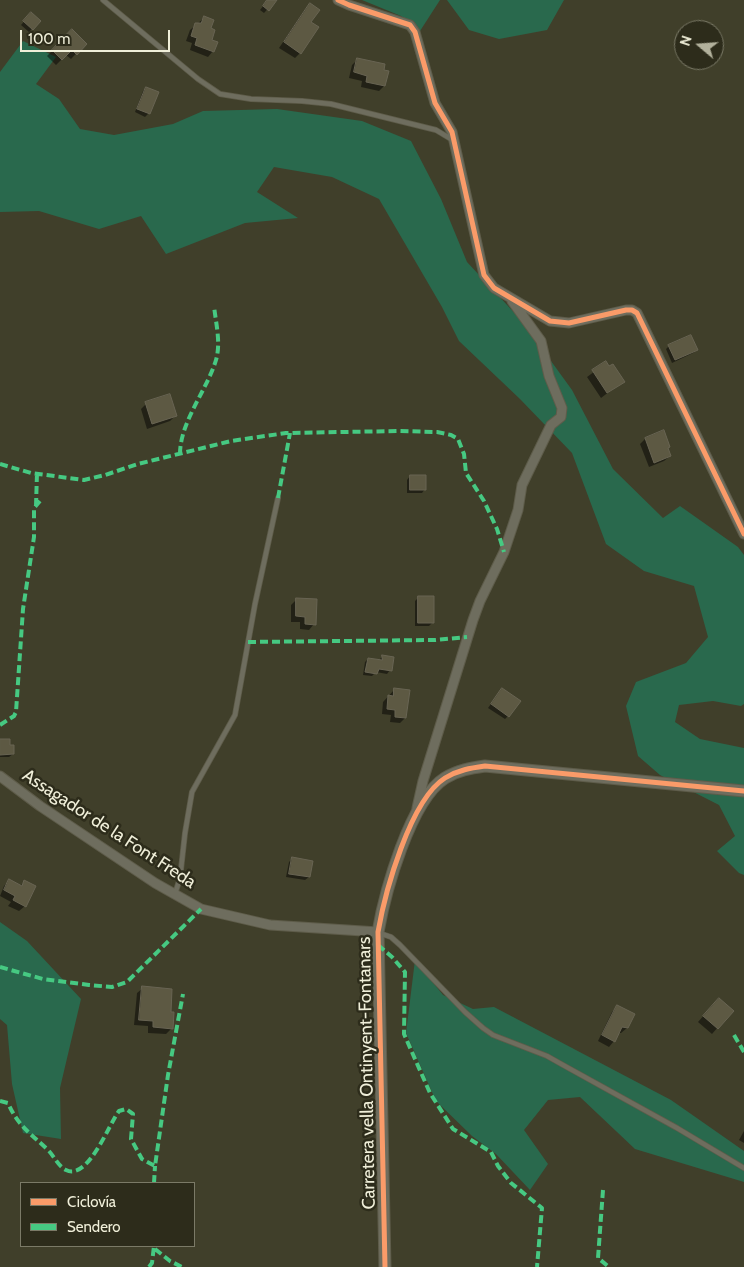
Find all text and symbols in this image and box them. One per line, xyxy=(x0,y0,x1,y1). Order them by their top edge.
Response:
scale bar xyxy=(22,20,172,52)
north arrow xyxy=(674,20,724,70)
text: 100 m xyxy=(28,30,70,48)
text: N xyxy=(676,33,696,48)
street label: Assagador de la Font Freda xyxy=(18,765,200,893)
street label: Carretera vella Ontinyent-Fontanars xyxy=(354,936,380,1210)
legend xyxy=(20,1182,195,1247)
text: Ciclovía xyxy=(67,1193,116,1211)
text: Sendero xyxy=(67,1218,121,1236)

